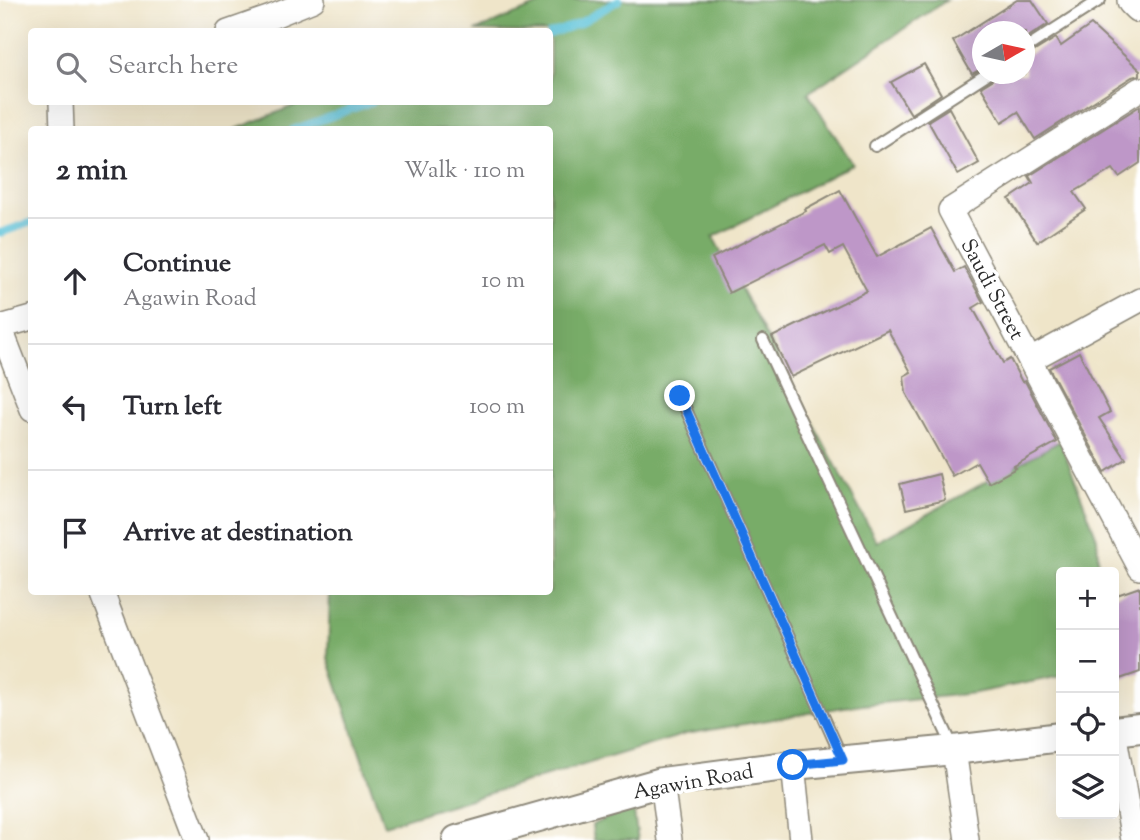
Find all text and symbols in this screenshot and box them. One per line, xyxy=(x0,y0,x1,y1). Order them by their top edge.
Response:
north arrow xyxy=(972,21,1035,84)
search box xyxy=(28,28,553,105)
icon: search xyxy=(52,48,90,86)
text: Search here xyxy=(108,48,238,85)
text: 2 min xyxy=(56,150,128,193)
text: Walk · 110 m xyxy=(404,155,525,188)
street label: Saudi Street xyxy=(952,234,1030,346)
text: Continue xyxy=(123,246,231,283)
icon: ahead xyxy=(56,262,94,300)
text: 10 m xyxy=(481,265,525,298)
text: Agawin Road xyxy=(123,283,257,316)
route end xyxy=(664,380,695,411)
icon: left xyxy=(56,388,94,426)
text: Turn left xyxy=(123,389,222,426)
text: 100 m xyxy=(469,391,525,424)
icon: arrive xyxy=(56,514,94,552)
text: Arrive at destination xyxy=(123,515,353,552)
map controls xyxy=(1056,567,1119,819)
button: + xyxy=(1056,567,1119,630)
button: − xyxy=(1056,630,1119,693)
button: locate xyxy=(1056,693,1119,756)
route start xyxy=(777,749,808,780)
button: layers xyxy=(1056,756,1119,819)
street label: Agawin Road xyxy=(631,758,756,808)

